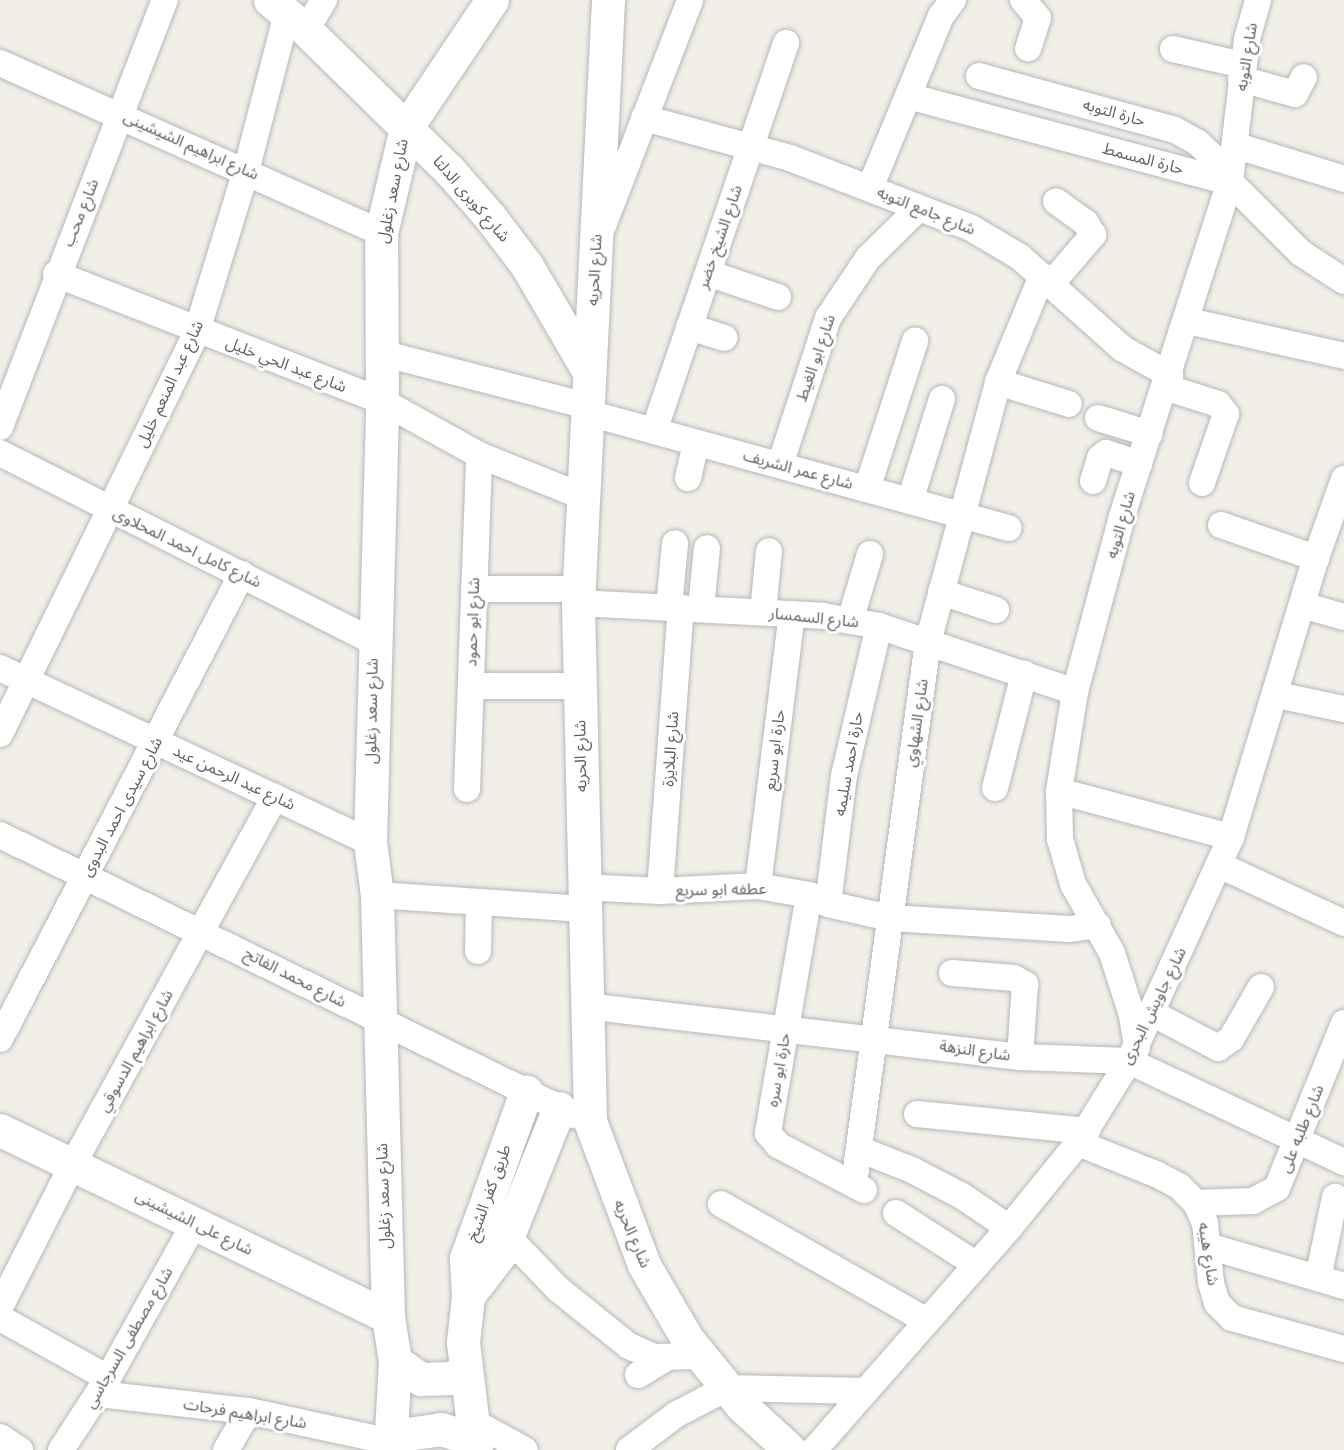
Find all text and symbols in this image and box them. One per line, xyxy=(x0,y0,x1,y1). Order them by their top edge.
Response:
street label: شارع التوبه xyxy=(1232,21,1262,93)
street label: حارة التوبه xyxy=(1081,95,1147,131)
street label: شارع ابراهيم الشيشينى xyxy=(120,108,262,184)
street label: شارع سعد زغلول xyxy=(373,137,413,245)
street label: حارة المسمط xyxy=(1100,139,1186,179)
street label: شارع كوبرى الدلتا xyxy=(428,152,514,246)
street label: شارع محب xyxy=(59,176,103,250)
street label: شارع الشيخ خضر xyxy=(693,183,747,291)
street label: شارع جامع التوبه xyxy=(874,183,978,239)
street label: شارع الحريه xyxy=(584,234,606,306)
street label: شارع ابو الغيط xyxy=(792,312,840,404)
street label: شارع عبد المنعم خليل xyxy=(132,317,208,451)
street label: شارع عبد الحي خليل xyxy=(223,333,349,397)
street label: شارع عمر الشريف xyxy=(741,446,855,494)
street label: شارع التوبه xyxy=(1102,489,1140,561)
street label: شارع كامل احمد المحلاوى xyxy=(110,504,264,592)
street label: شارع ابو حمود xyxy=(462,577,484,667)
street label: شارع السمسار xyxy=(768,604,860,632)
street label: شارع سعد زغلول xyxy=(361,658,383,764)
street label: شارع الشهاوي xyxy=(901,678,933,768)
street label: حارة ابو سريع xyxy=(760,708,790,792)
street label: حارة احمد سليمه xyxy=(830,710,868,818)
street label: شارع البلايزة xyxy=(659,711,683,787)
street label: شارع الحريه xyxy=(571,720,591,792)
street label: شارع سيدى احمد البدوى xyxy=(77,734,167,880)
street label: شارع عبد الرحمن عيد xyxy=(170,741,298,815)
street label: عطفه ابو سريع xyxy=(675,880,767,900)
street label: شارع محمد الفاتح xyxy=(241,944,349,1012)
street label: شارع جاويش البحرى xyxy=(1117,944,1191,1068)
street label: شارع ابراهيم الدسوقي xyxy=(94,986,178,1116)
street label: حارة ابو سره xyxy=(763,1032,795,1108)
street label: شارع النزهة xyxy=(938,1037,1012,1065)
street label: شارع طلبه على xyxy=(1276,1082,1328,1176)
street label: طريق كفر الشيخ xyxy=(463,1142,515,1244)
street label: شارع سعد زغلول xyxy=(373,1143,395,1249)
street label: شارع على الشيشينى xyxy=(132,1186,256,1260)
street label: شارع الحريه xyxy=(609,1197,655,1271)
street label: شارع هيبه xyxy=(1194,1221,1222,1287)
street label: شارع مصطفى السرجاسي xyxy=(81,1264,177,1412)
street label: شارع ابراهيم فرحات xyxy=(182,1395,308,1433)

